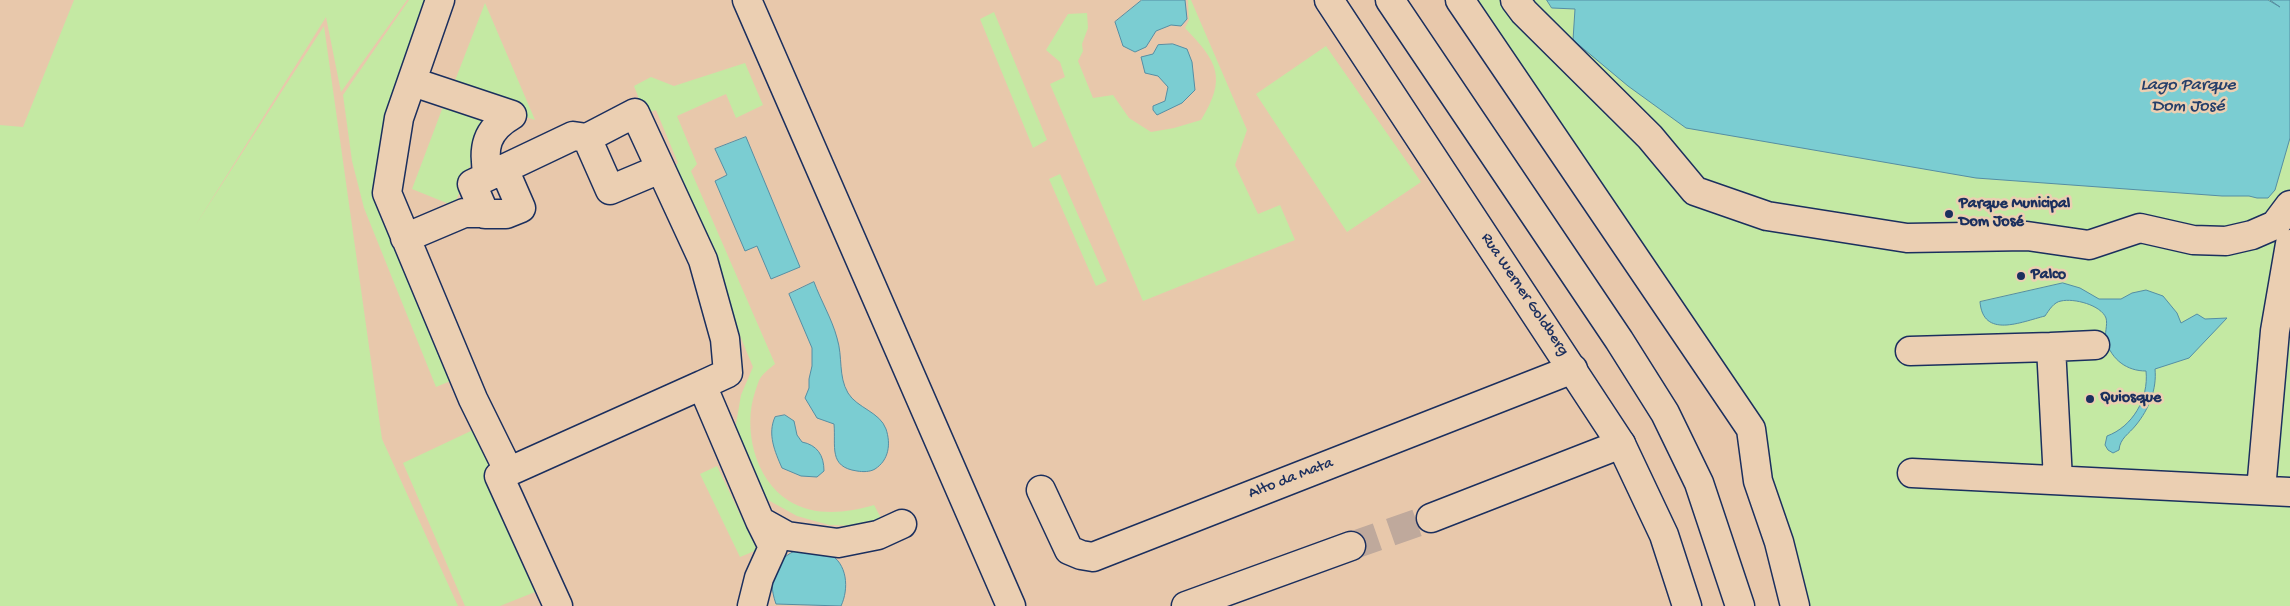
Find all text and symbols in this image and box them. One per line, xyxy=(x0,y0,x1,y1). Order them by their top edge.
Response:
water label: Lago Parque Dom José xyxy=(2140,75,2236,118)
place label: Parque Municipal Dom José xyxy=(1959,195,2070,233)
marker: Parque Municipal Dom José xyxy=(1943,208,1955,220)
street label: Rua Werner Goldberg xyxy=(1476,230,1572,360)
place label: Palco xyxy=(2031,266,2066,286)
marker: Palco xyxy=(2015,270,2027,282)
place label: Quiosque xyxy=(2100,389,2161,409)
marker: Quiosque xyxy=(2084,393,2096,405)
street label: Alto da Mata xyxy=(1246,454,1336,504)

